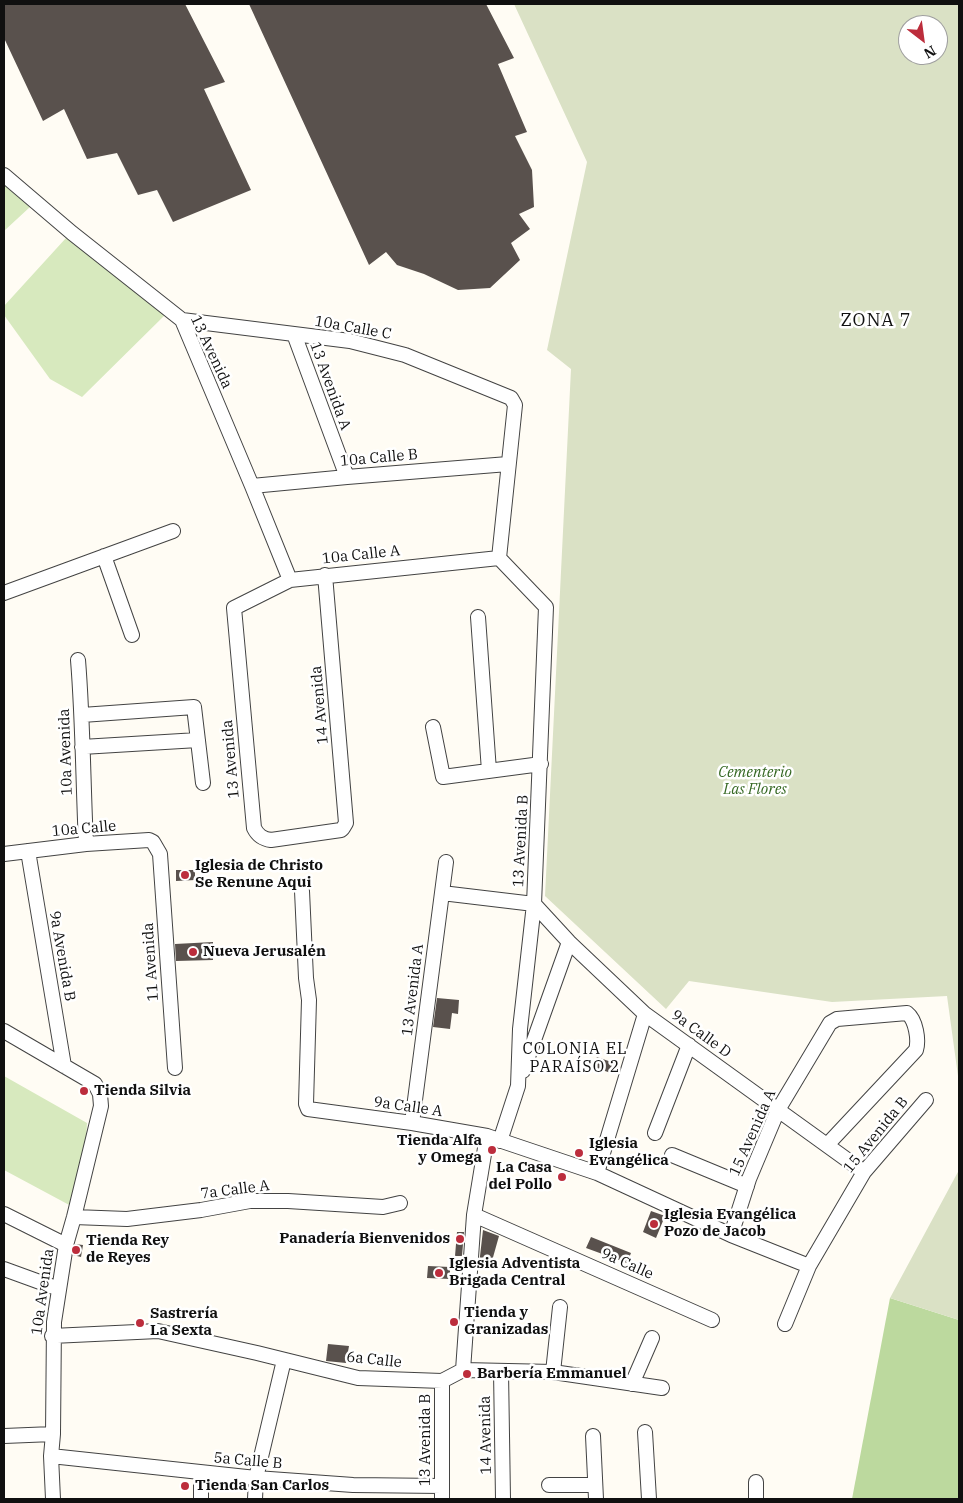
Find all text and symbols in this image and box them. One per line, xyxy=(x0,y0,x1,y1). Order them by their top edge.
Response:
north arrow xyxy=(898,15,948,65)
text: N xyxy=(921,42,939,63)
district label: ZONA 7 xyxy=(840,310,912,332)
street label: 13 Avenida xyxy=(186,312,236,392)
street label: 10a Calle C xyxy=(313,312,393,344)
street label: 13 Avenida A xyxy=(306,339,354,433)
street label: 10a Calle B xyxy=(339,446,419,470)
street label: 10a Calle A xyxy=(321,542,401,568)
street label: 14 Avenida xyxy=(308,665,332,745)
street label: 10a Avenida xyxy=(55,708,77,796)
street label: 13 Avenida xyxy=(219,719,243,799)
park label: Cementerio Las Flores xyxy=(718,764,792,799)
street label: 13 Avenida B xyxy=(510,794,532,888)
street label: 10a Calle xyxy=(51,817,117,841)
place label: Iglesia de Christo Se Renune Aqui xyxy=(195,857,323,892)
marker: Iglesia de Christo Se Renune Aqui xyxy=(179,869,191,881)
street label: 9a Avenida B xyxy=(45,909,79,1003)
street label: 11 Avenida xyxy=(139,922,163,1002)
place label: Nueva Jerusalén xyxy=(203,943,326,961)
street label: 13 Avenida A xyxy=(398,943,428,1037)
marker: Nueva Jerusalén xyxy=(187,946,199,958)
street label: 9a Calle D xyxy=(668,1006,734,1062)
district label: COLONIA EL PARAÍSO 2 xyxy=(521,1039,629,1077)
place label: Tienda Silvia xyxy=(94,1082,191,1100)
marker: Tienda Silvia xyxy=(78,1085,90,1097)
street label: 15 Avenida A xyxy=(726,1087,780,1179)
street label: 9a Calle A xyxy=(372,1093,444,1121)
street label: 15 Avenida B xyxy=(840,1093,912,1177)
place label: Tienda Alfa y Omega xyxy=(397,1132,482,1167)
place label: Iglesia Evangélica xyxy=(589,1135,669,1170)
marker: Tienda Alfa y Omega xyxy=(486,1144,498,1156)
marker: Iglesia Evangélica xyxy=(573,1147,585,1159)
place label: La Casa del Pollo xyxy=(489,1159,552,1194)
marker: La Casa del Pollo xyxy=(556,1171,568,1183)
street label: 7a Calle A xyxy=(200,1177,270,1203)
place label: Iglesia Evangélica Pozo de Jacob xyxy=(664,1206,796,1241)
marker: Iglesia Evangélica Pozo de Jacob xyxy=(648,1218,660,1230)
place label: Panadería Bienvenidos xyxy=(279,1230,450,1248)
place label: Tienda Rey de Reyes xyxy=(86,1232,169,1267)
marker: Panadería Bienvenidos xyxy=(454,1233,466,1245)
marker: Tienda Rey de Reyes xyxy=(70,1244,82,1256)
street label: 9a Calle xyxy=(598,1244,656,1284)
street label: 10a Avenida xyxy=(28,1248,58,1336)
place label: Iglesia Adventista Brigada Central xyxy=(449,1255,580,1290)
marker: Iglesia Adventista Brigada Central xyxy=(433,1267,445,1279)
place label: Tienda y Granizadas xyxy=(464,1304,548,1339)
place label: Sastrería La Sexta xyxy=(150,1305,218,1340)
marker: Tienda y Granizadas xyxy=(448,1316,460,1328)
marker: Sastrería La Sexta xyxy=(134,1317,146,1329)
street label: 6a Calle xyxy=(345,1348,403,1372)
place label: Barbería Emmanuel xyxy=(477,1365,627,1383)
marker: Barbería Emmanuel xyxy=(461,1368,473,1380)
street label: 13 Avenida B xyxy=(417,1394,435,1486)
street label: 14 Avenida xyxy=(476,1395,496,1475)
street label: 5a Calle B xyxy=(213,1449,283,1473)
place label: Tienda San Carlos xyxy=(195,1477,329,1495)
marker: Tienda San Carlos xyxy=(179,1480,191,1492)

